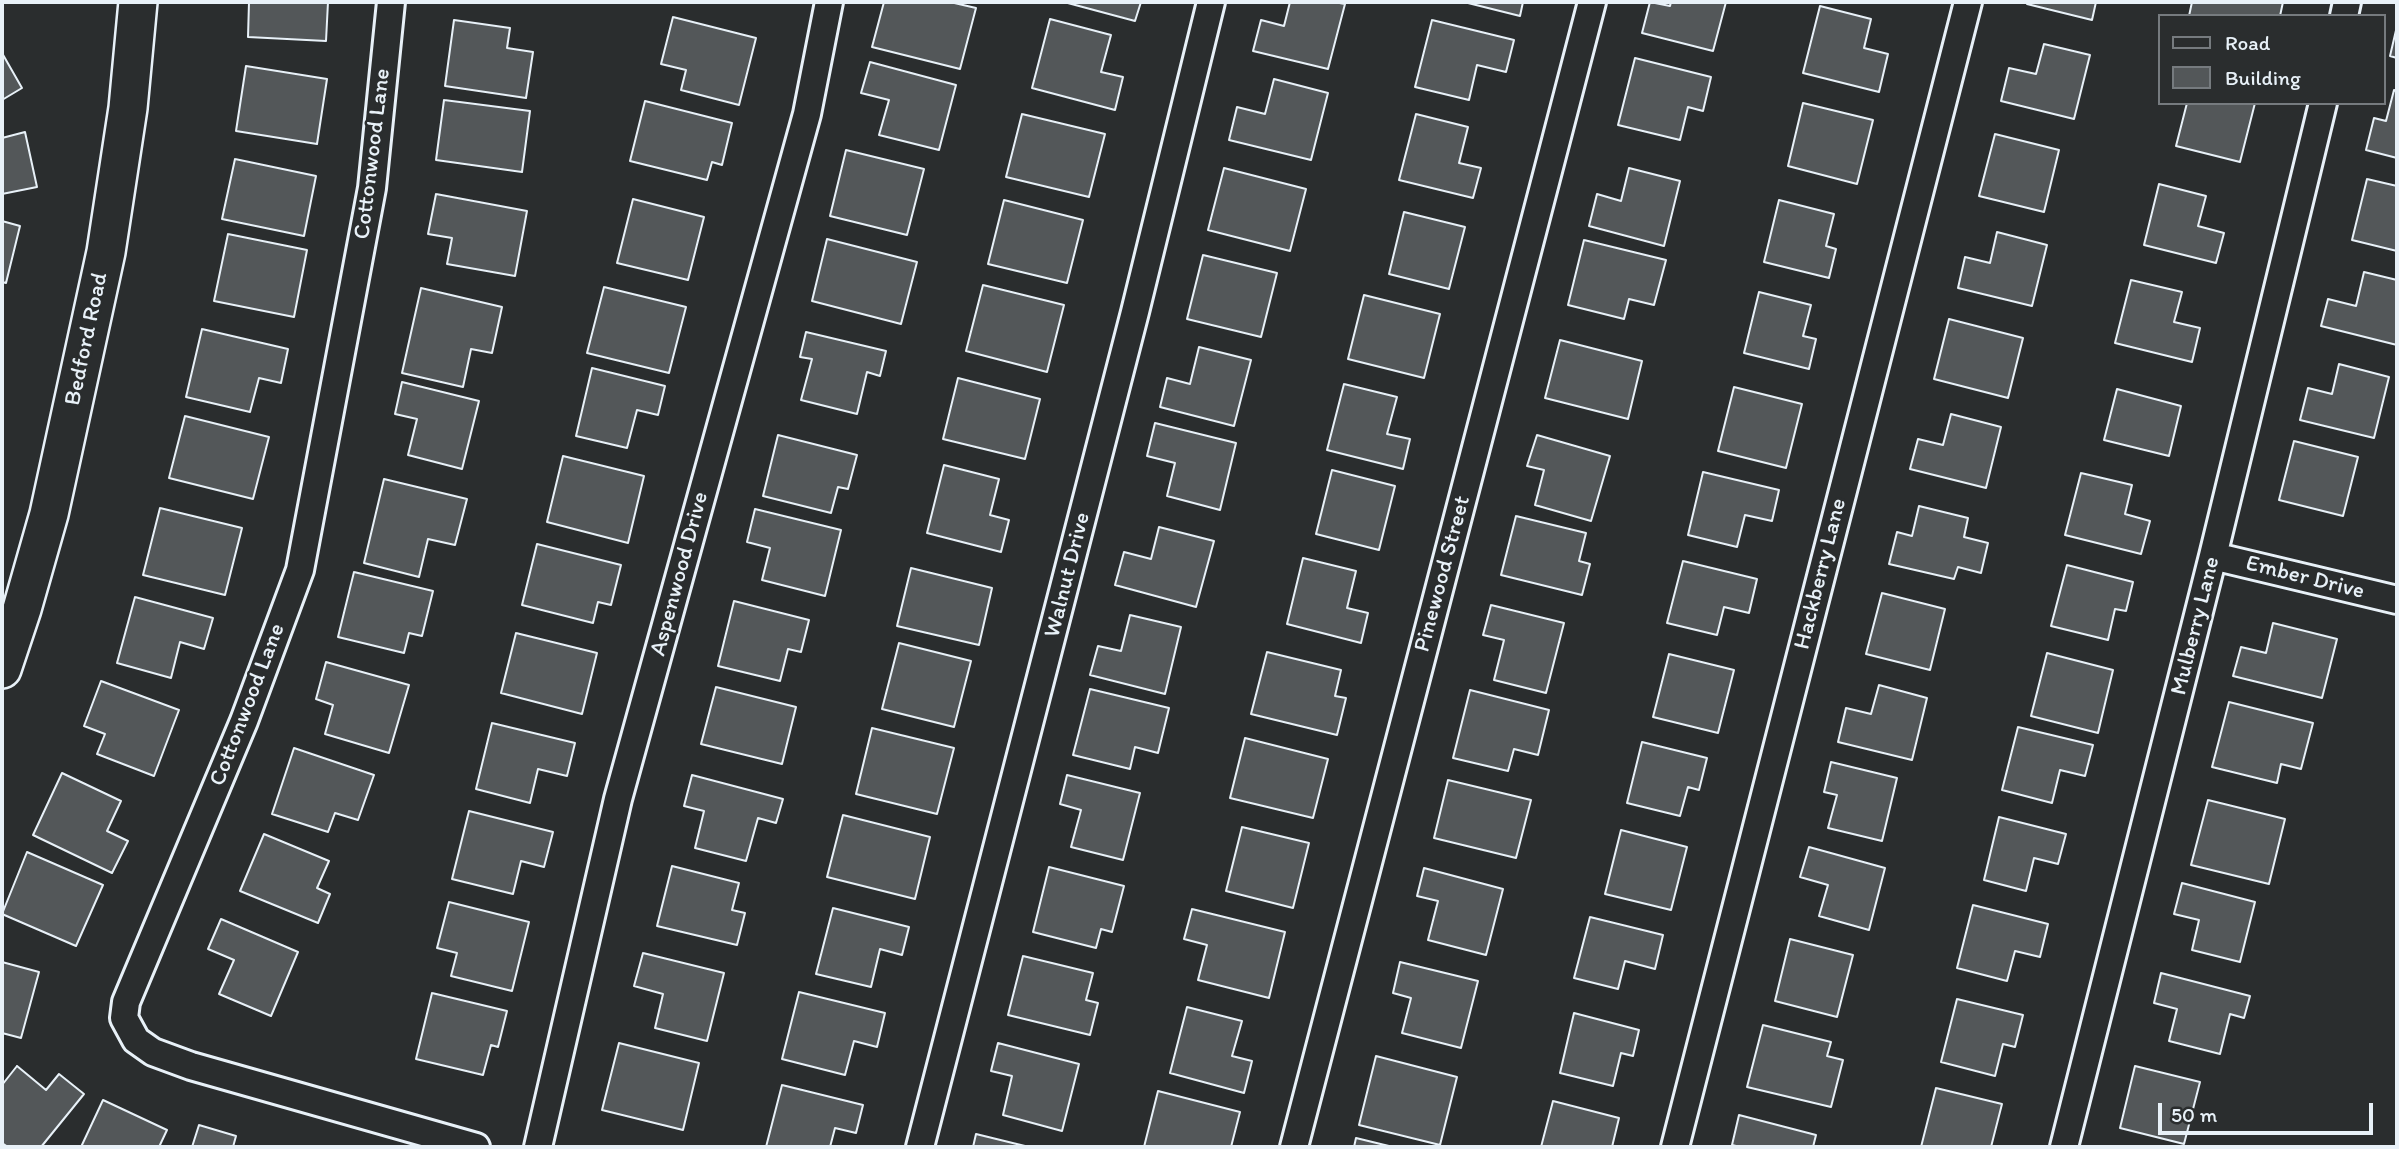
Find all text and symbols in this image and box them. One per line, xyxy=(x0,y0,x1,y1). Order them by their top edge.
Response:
legend xyxy=(2158,14,2385,105)
text: Road xyxy=(2225,30,2270,55)
text: Building xyxy=(2225,65,2301,90)
street label: Cottonwood Lane xyxy=(349,67,397,241)
street label: Bedford Road xyxy=(59,270,115,408)
street label: Aspenwood Drive xyxy=(645,489,715,659)
street label: Pinewood Street xyxy=(1409,493,1477,655)
street label: Hackberry Lane xyxy=(1789,496,1853,652)
street label: Walnut Drive xyxy=(1039,510,1097,640)
street label: Ember Drive xyxy=(2243,550,2367,606)
street label: Mulberry Lane xyxy=(2165,554,2227,698)
street label: Cottonwood Lane xyxy=(204,620,292,790)
scale bar xyxy=(2161,1090,2376,1134)
text: 50 m xyxy=(2171,1102,2217,1127)

